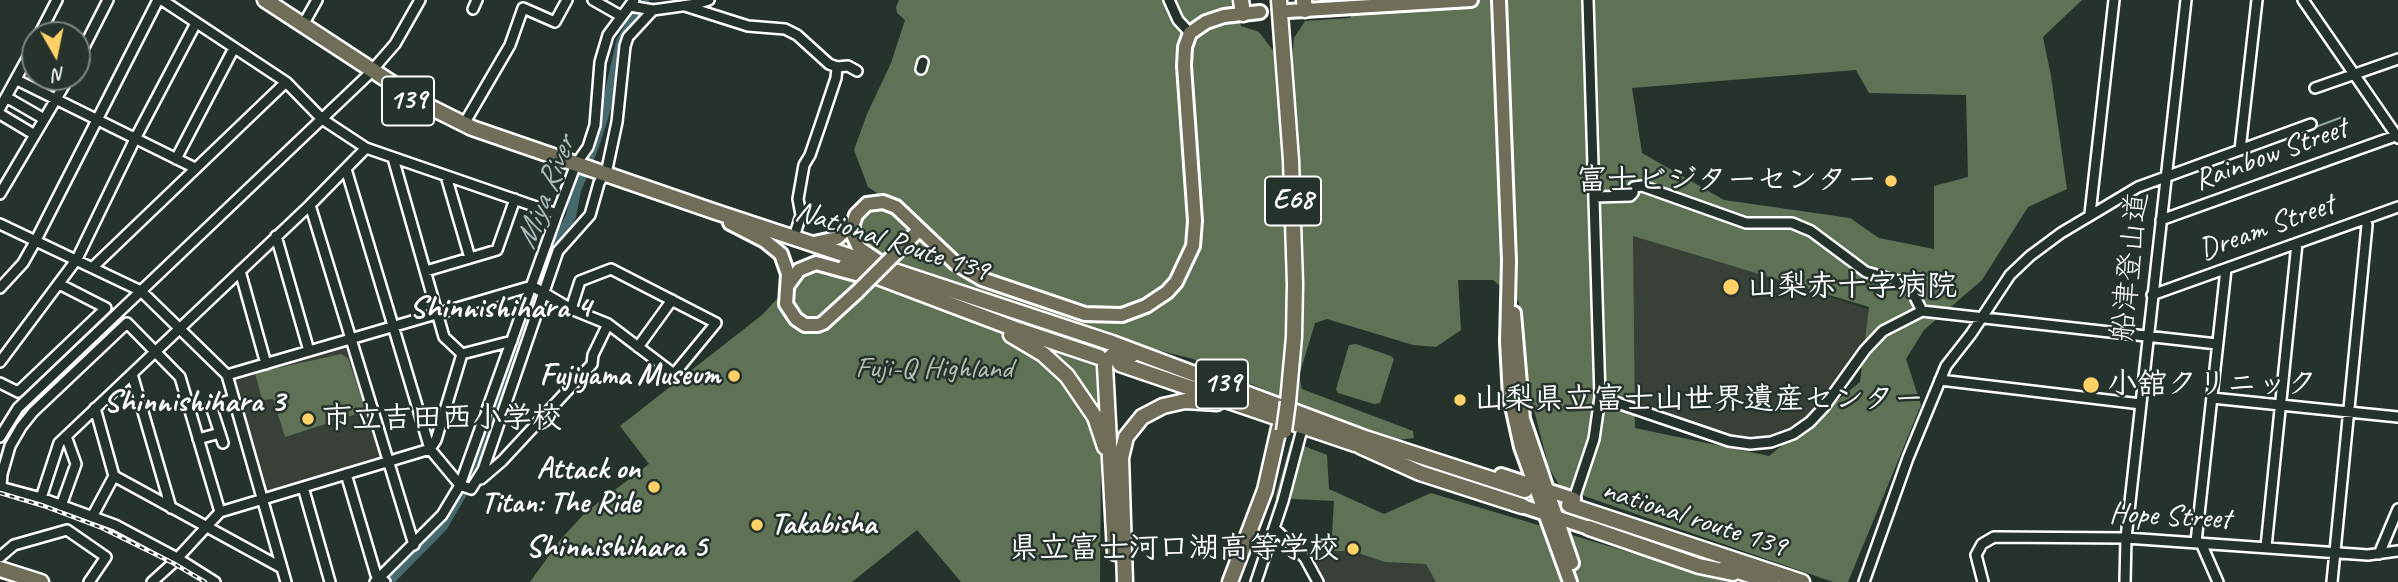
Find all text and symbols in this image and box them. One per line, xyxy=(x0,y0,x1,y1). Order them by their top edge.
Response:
north arrow xyxy=(21,21,91,91)
text: N xyxy=(51,62,67,88)
road number: 139 xyxy=(382,76,434,126)
street label: Rainbow Street xyxy=(2190,111,2352,199)
water label: Miya River xyxy=(507,132,585,254)
place label: 富士ビジターセンター xyxy=(1577,163,1877,199)
marker: 富士ビジターセンター xyxy=(1883,173,1899,189)
road number: E68 xyxy=(1265,176,1321,226)
street label: Dream Street xyxy=(2195,187,2339,269)
street label: 船津登山道 xyxy=(2105,191,2157,343)
street label: National Route 139 xyxy=(791,194,993,290)
place label: 山梨赤十字病院 xyxy=(1747,269,1957,305)
marker: 山梨赤十字病院 xyxy=(1721,277,1741,297)
district label: Shinnishihara 4 xyxy=(409,290,591,328)
park label: Fuji-Q Highland xyxy=(855,351,1013,387)
place label: Fujiyama Museum xyxy=(540,358,720,394)
road number: 139 xyxy=(1196,360,1248,408)
place label: 小舘クリニック xyxy=(2107,367,2317,403)
marker: Fujiyama Museum xyxy=(726,368,742,384)
marker: 小舘クリニック xyxy=(2081,375,2101,395)
place label: 山梨県立富士山世界遺産センター xyxy=(1474,382,1924,418)
district label: Shinnishihara 3 xyxy=(103,384,285,422)
marker: 山梨県立富士山世界遺産センター xyxy=(1452,392,1468,408)
place label: 市立吉田西小学校 xyxy=(322,401,562,437)
marker: 市立吉田西小学校 xyxy=(300,411,316,427)
place label: Attack on Titan: The Ride xyxy=(481,452,640,522)
street label: national route 139 xyxy=(1597,472,1791,566)
marker: Attack on Titan: The Ride xyxy=(646,479,662,495)
street label: Hope Street xyxy=(2109,496,2231,538)
place label: Takabisha xyxy=(771,507,876,543)
marker: Takabisha xyxy=(749,517,765,533)
district label: Shinnishihara 5 xyxy=(525,529,707,567)
place label: 県立富士河口湖高等学校 xyxy=(1009,531,1339,567)
marker: 県立富士河口湖高等学校 xyxy=(1345,541,1361,557)

